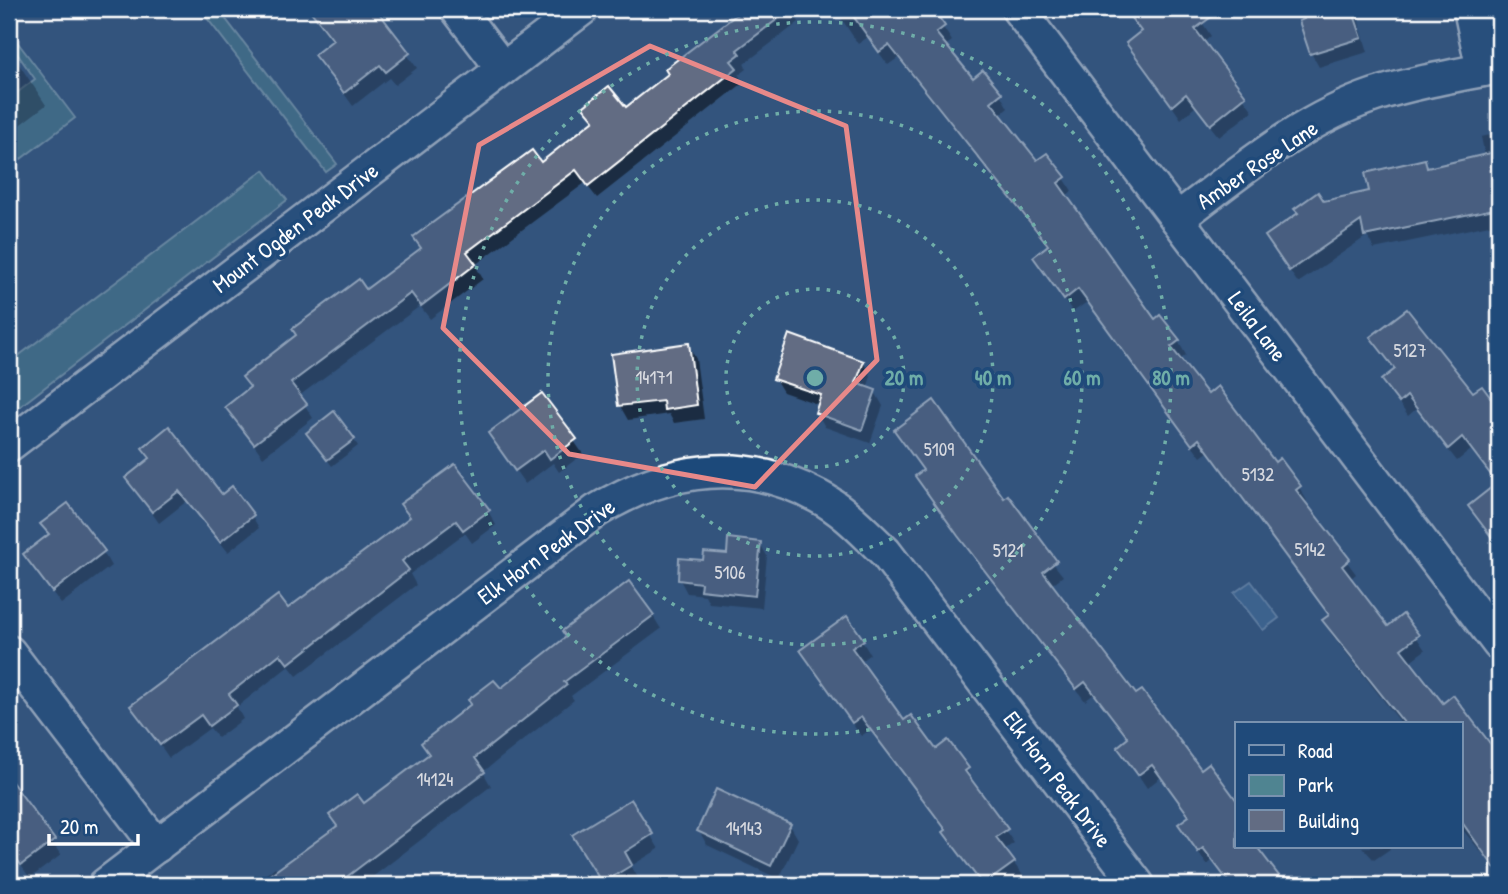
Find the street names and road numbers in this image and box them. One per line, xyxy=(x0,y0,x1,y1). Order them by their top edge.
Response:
street label: Amber Rose Lane xyxy=(1190,112,1324,216)
street label: Mount Ogden Peak Drive xyxy=(206,154,384,300)
street label: Leila Lane xyxy=(1221,285,1295,367)
street label: Elk Horn Peak Drive xyxy=(471,491,621,611)
street label: Elk Horn Peak Drive xyxy=(997,705,1119,853)

